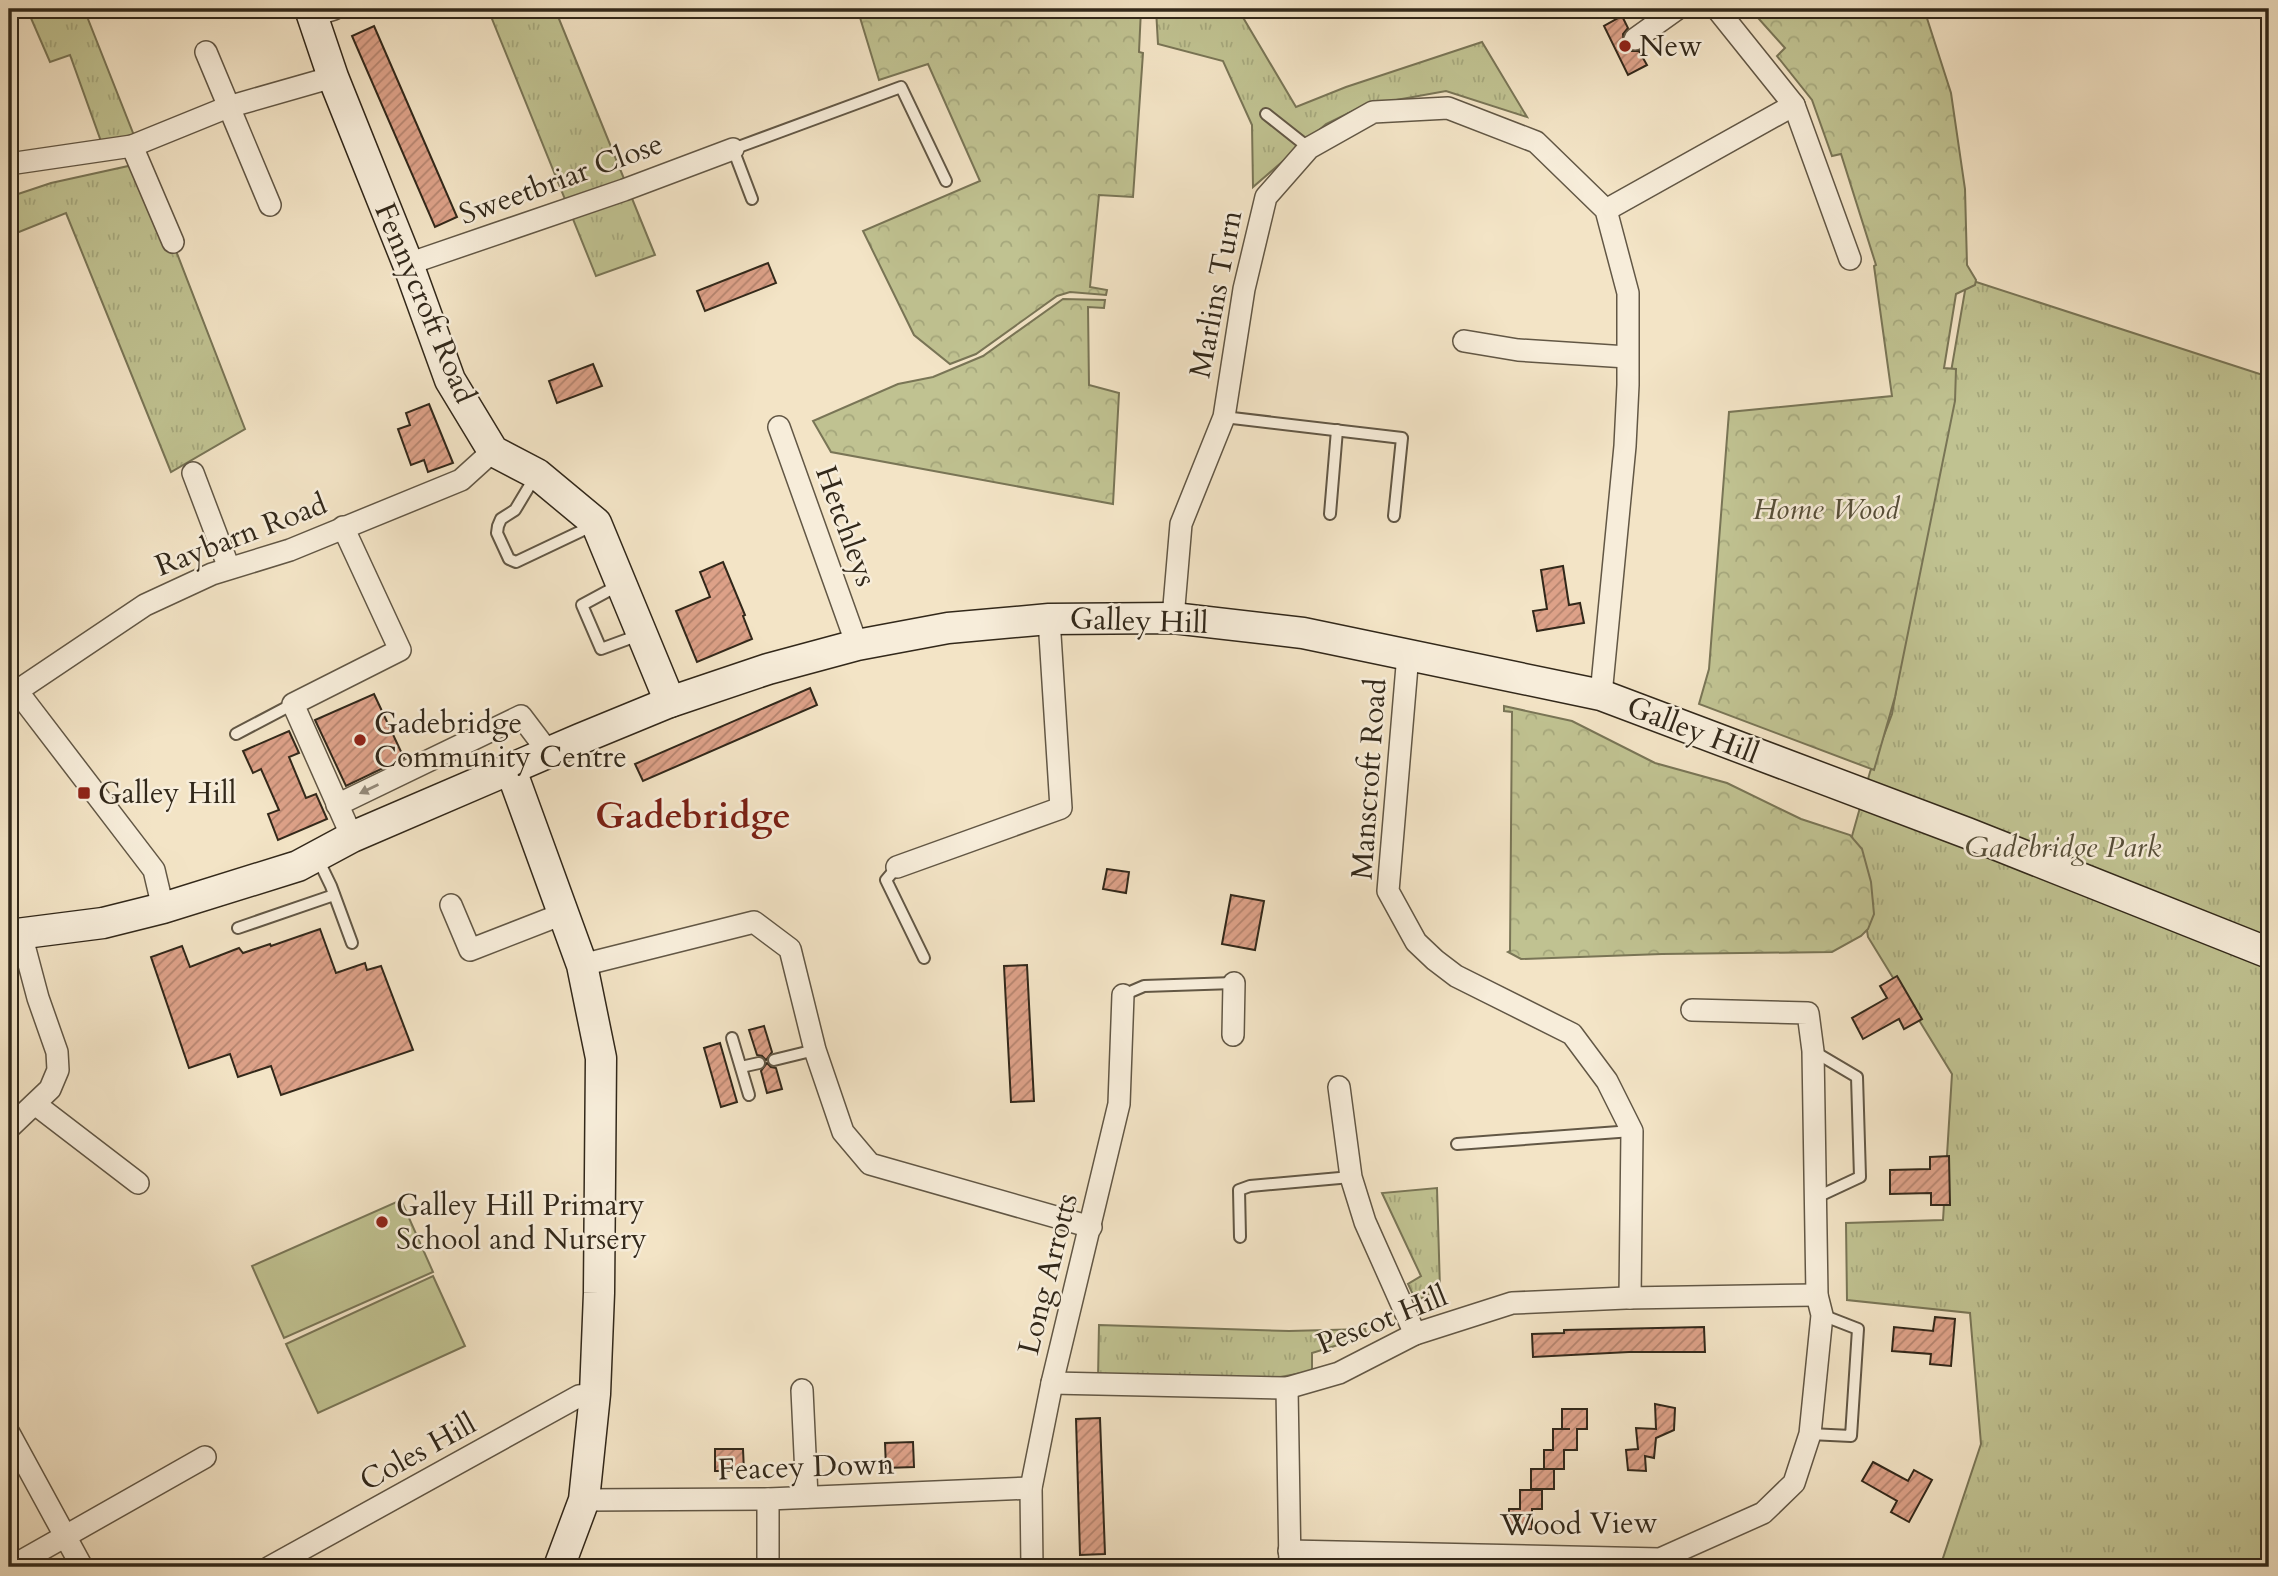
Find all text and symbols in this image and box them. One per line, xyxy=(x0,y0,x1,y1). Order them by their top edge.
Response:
place label: New xyxy=(1639,26,1702,67)
marker: New xyxy=(1617,38,1633,54)
street label: Sweetbriar Close xyxy=(454,123,668,235)
street label: Fennycroft Road xyxy=(364,196,486,410)
street label: Marlins Turn xyxy=(1180,207,1252,381)
street label: Hetchleys xyxy=(805,460,887,592)
street label: Raybarn Road xyxy=(149,483,333,587)
park label: Home Wood xyxy=(1753,489,1901,530)
street label: Galley Hill xyxy=(1069,598,1209,644)
street label: Manscroft Road xyxy=(1342,677,1396,881)
street label: Galley Hill xyxy=(1621,686,1765,774)
place label: Gadebridge Community Centre xyxy=(374,703,627,778)
marker: Gadebridge Community Centre xyxy=(352,732,368,748)
place label: Galley Hill xyxy=(98,773,237,814)
one-way arrow xyxy=(359,784,379,795)
marker: Galley Hill xyxy=(76,785,92,801)
district label: Gadebridge xyxy=(595,791,791,841)
park label: Gadebridge Park xyxy=(1965,827,2162,868)
place label: Galley Hill Primary School and Nursery xyxy=(396,1185,647,1260)
street label: Long Arrotts xyxy=(1008,1189,1088,1359)
marker: Galley Hill Primary School and Nursery xyxy=(374,1214,390,1230)
street label: Pescot Hill xyxy=(1311,1275,1454,1365)
street label: Coles Hill xyxy=(352,1403,484,1501)
street label: Feacey Down xyxy=(717,1443,895,1491)
street label: Wood View xyxy=(1499,1502,1658,1546)

